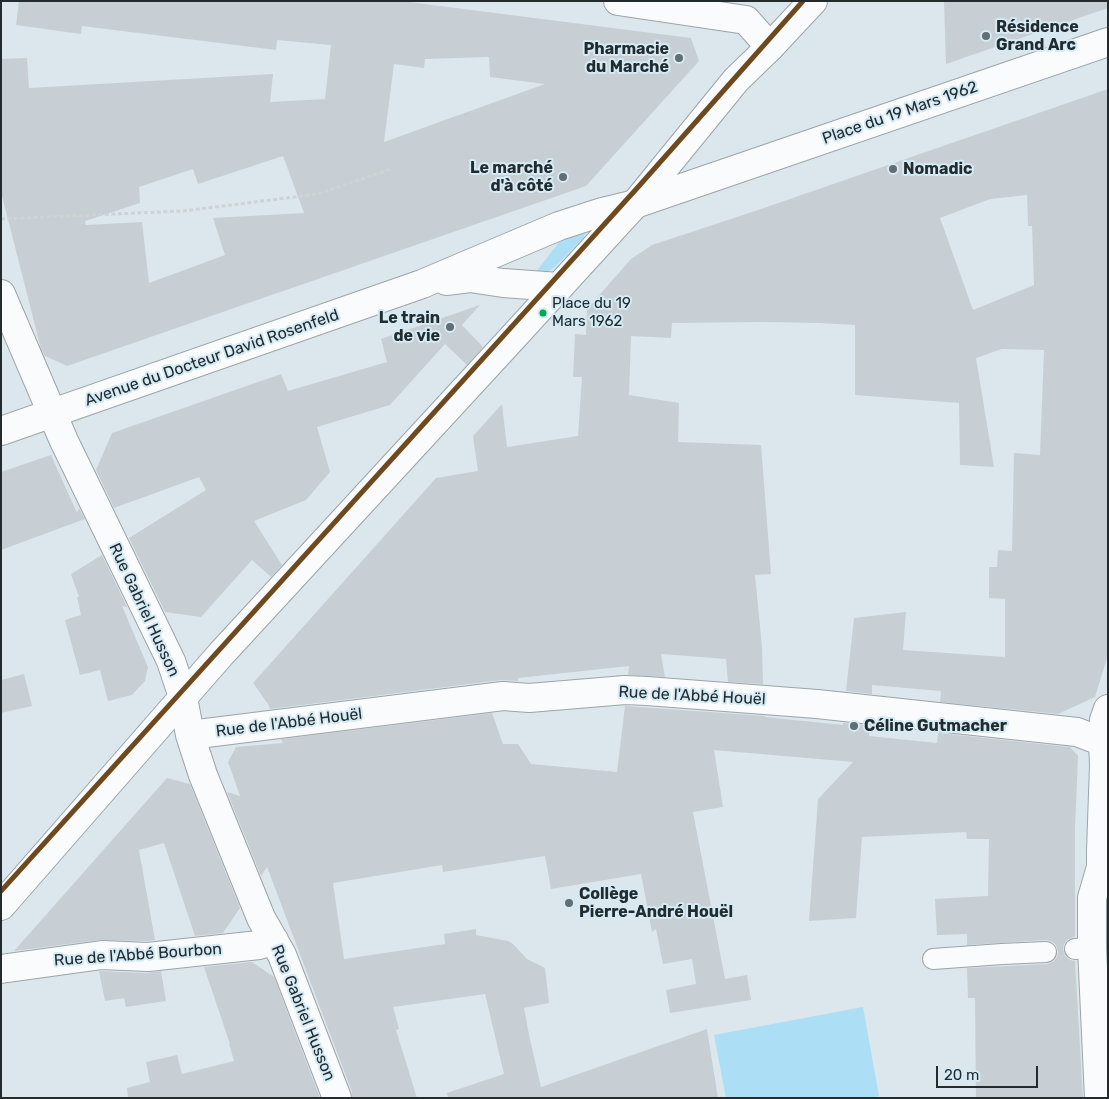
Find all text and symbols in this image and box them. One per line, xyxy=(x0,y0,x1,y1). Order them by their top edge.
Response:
place label: Résidence Grand Arc xyxy=(996,17,1079,55)
marker: Résidence Grand Arc xyxy=(980,30,992,42)
place label: Pharmacie du Marché xyxy=(583,39,669,77)
marker: Pharmacie du Marché xyxy=(673,52,685,64)
street label: Place du 19 Mars 1962 xyxy=(820,77,980,149)
place label: Le marché d'à côté xyxy=(470,158,553,196)
place label: Nomadic xyxy=(903,159,972,179)
marker: Nomadic xyxy=(887,163,899,175)
marker: Le marché d'à côté xyxy=(557,171,569,183)
place label: Place du 19 Mars 1962 xyxy=(552,295,631,330)
street label: Avenue du Docteur David Rosenfeld xyxy=(82,305,342,411)
place label: Le train de vie xyxy=(379,308,440,346)
marker: Place du 19 Mars 1962 xyxy=(538,308,548,318)
marker: Le train de vie xyxy=(444,321,456,333)
street label: Rue Gabriel Husson xyxy=(105,540,183,680)
street label: Rue de l'Abbé Houël xyxy=(618,683,766,709)
street label: Rue de l'Abbé Houël xyxy=(215,704,363,742)
place label: Céline Gutmacher xyxy=(864,716,1007,736)
marker: Céline Gutmacher xyxy=(848,720,860,732)
place label: Collège Pierre-André Houël xyxy=(579,884,733,922)
marker: Collège Pierre-André Houël xyxy=(563,897,575,909)
street label: Rue de l'Abbé Bourbon xyxy=(53,940,223,970)
street label: Rue Gabriel Husson xyxy=(267,942,339,1084)
scale bar xyxy=(939,1056,1042,1088)
text: 20 m xyxy=(944,1066,979,1084)

